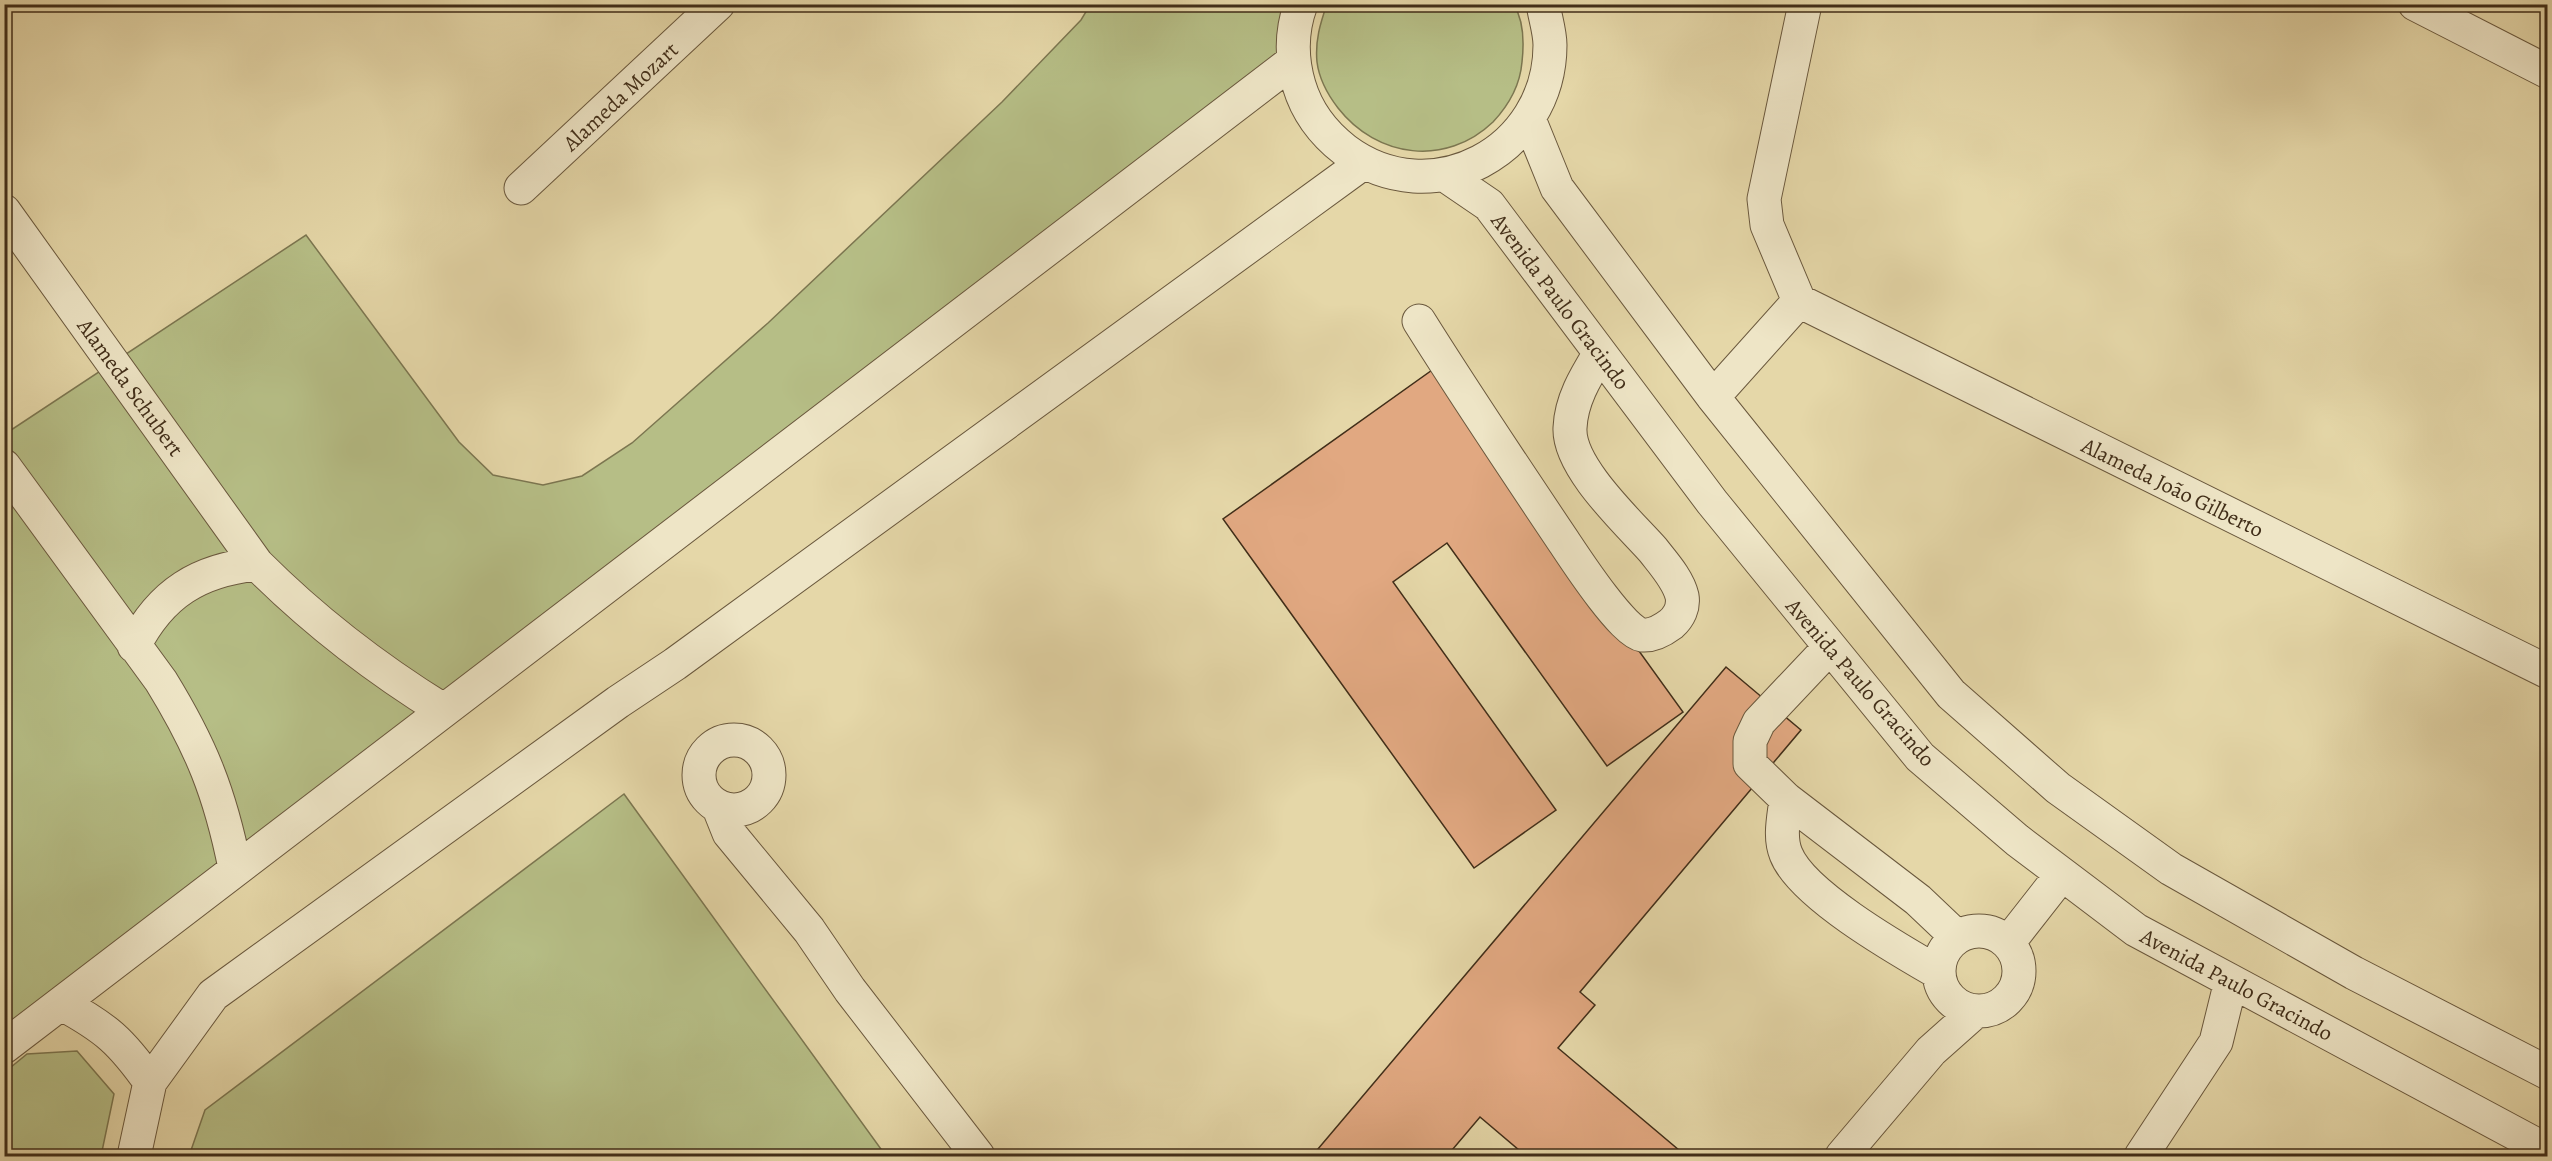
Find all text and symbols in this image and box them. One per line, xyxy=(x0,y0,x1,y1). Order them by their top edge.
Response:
street label: Alameda Mozart xyxy=(556,35,685,159)
street label: Avenida Paulo Gracindo xyxy=(1483,206,1637,396)
street label: Alameda Schubert xyxy=(69,312,190,463)
street label: Alameda João Gilberto xyxy=(2076,430,2269,545)
street label: Avenida Paulo Gracindo xyxy=(1778,591,1942,773)
street label: Avenida Paulo Gracindo xyxy=(2134,921,2338,1048)

